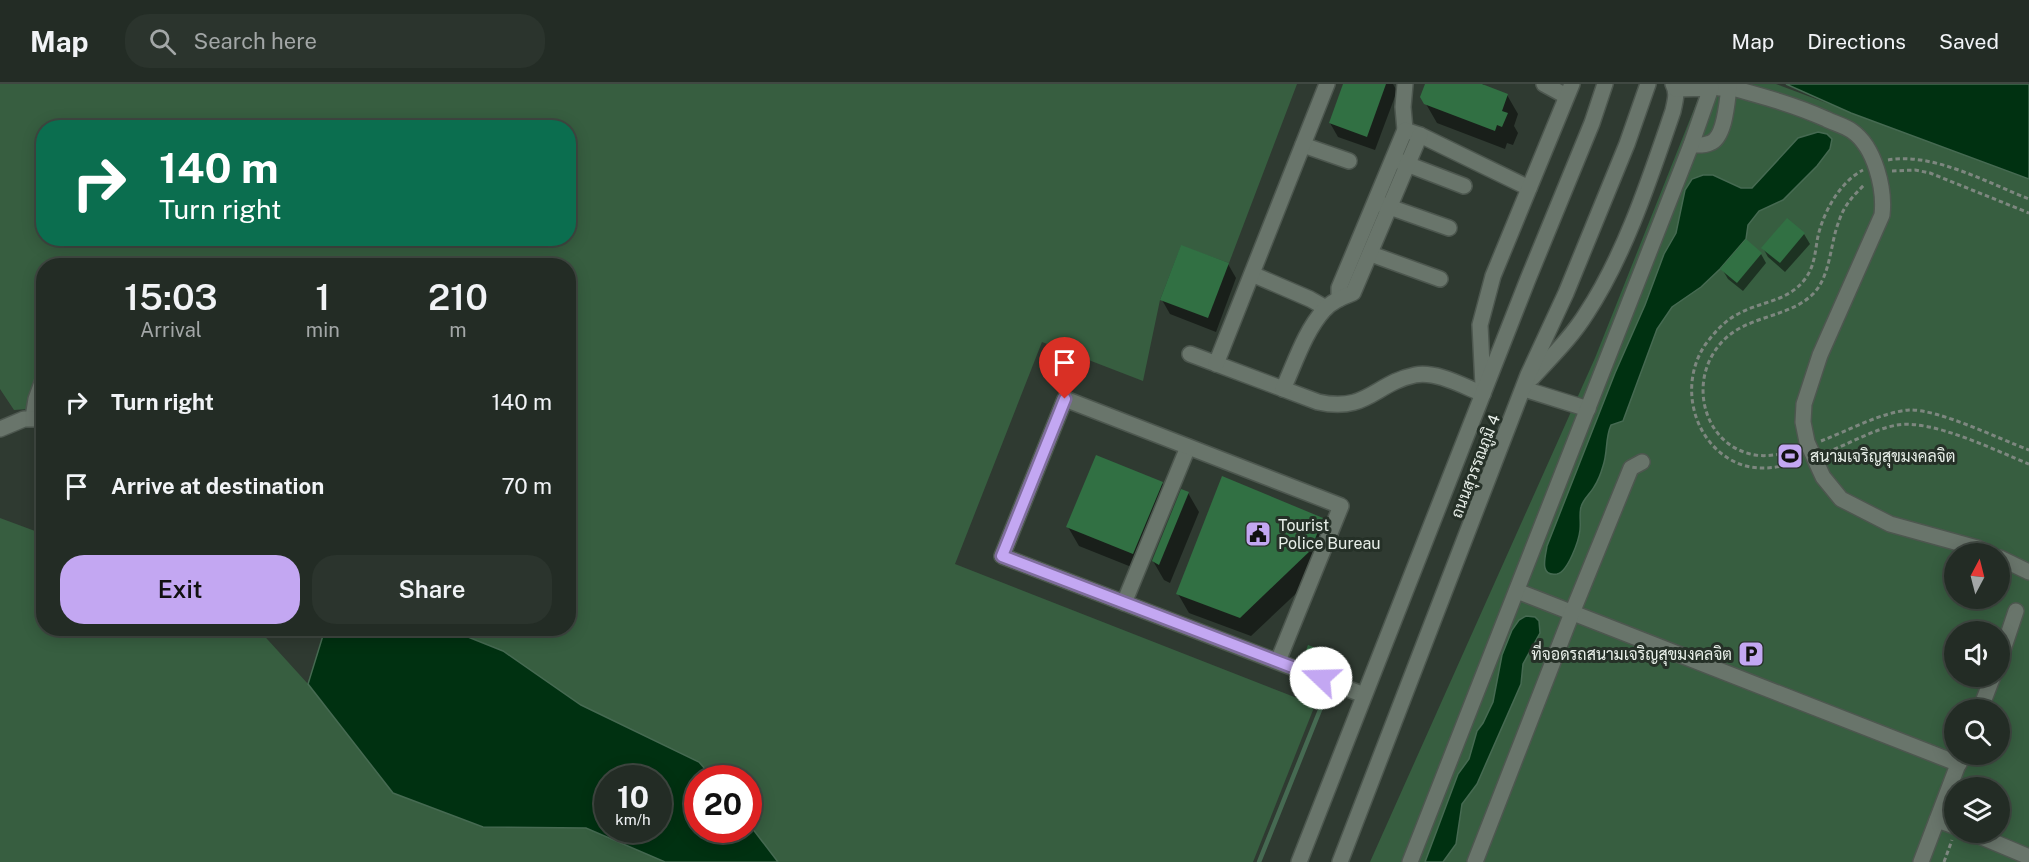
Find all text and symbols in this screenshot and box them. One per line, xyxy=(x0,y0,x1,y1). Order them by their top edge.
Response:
search box xyxy=(125,14,545,68)
text: Map xyxy=(30,25,89,58)
icon: search xyxy=(146,25,179,58)
text: Search here xyxy=(194,28,317,54)
text: Map xyxy=(1732,29,1774,54)
text: Directions xyxy=(1807,29,1906,54)
text: Saved xyxy=(1939,29,1999,54)
text: 140 m xyxy=(159,143,279,192)
icon: right xyxy=(60,144,138,222)
text: Turn right xyxy=(159,193,282,225)
text: 15:03 xyxy=(124,276,218,318)
text: 1 xyxy=(315,276,330,318)
text: 210 xyxy=(428,276,488,318)
text: Arrival xyxy=(140,318,202,342)
text: min xyxy=(306,318,340,342)
text: m xyxy=(449,318,467,342)
pin xyxy=(1039,337,1090,399)
icon: arrive xyxy=(1048,346,1081,379)
icon: right xyxy=(60,386,93,419)
text: Turn right xyxy=(111,389,214,415)
text: 140 m xyxy=(491,389,552,415)
street label: ถนนสุวรรณภูมิ 4 xyxy=(1447,412,1506,521)
sports icon: สนามเจริญสุขมงคลจิต xyxy=(1775,441,1805,471)
place label: สนามเจริญสุขมงคลจิต xyxy=(1810,447,1955,468)
icon: arrive xyxy=(60,470,93,503)
text: Arrive at destination xyxy=(111,473,324,499)
text: 70 m xyxy=(501,473,552,499)
place label: Tourist Police Bureau xyxy=(1278,516,1381,553)
public building icon: Tourist Police Bureau xyxy=(1243,519,1273,549)
north arrow xyxy=(1944,543,2010,609)
map controls xyxy=(1944,543,2010,843)
button: Exit xyxy=(60,555,300,624)
button: Share xyxy=(312,555,552,624)
button: sound xyxy=(1944,621,2010,687)
parking icon: ที่จอดรถสนามเจริญสุขมงคลจิต xyxy=(1736,639,1766,669)
place label: ที่จอดรถสนามเจริญสุขมงคลจิต xyxy=(1531,640,1732,666)
position arrow xyxy=(1289,646,1353,710)
button: search xyxy=(1944,699,2010,765)
speed limit sign: 20 xyxy=(684,765,762,843)
button: layers xyxy=(1944,777,2010,843)
text: 10 xyxy=(617,779,649,815)
text: km/h xyxy=(615,811,651,828)

